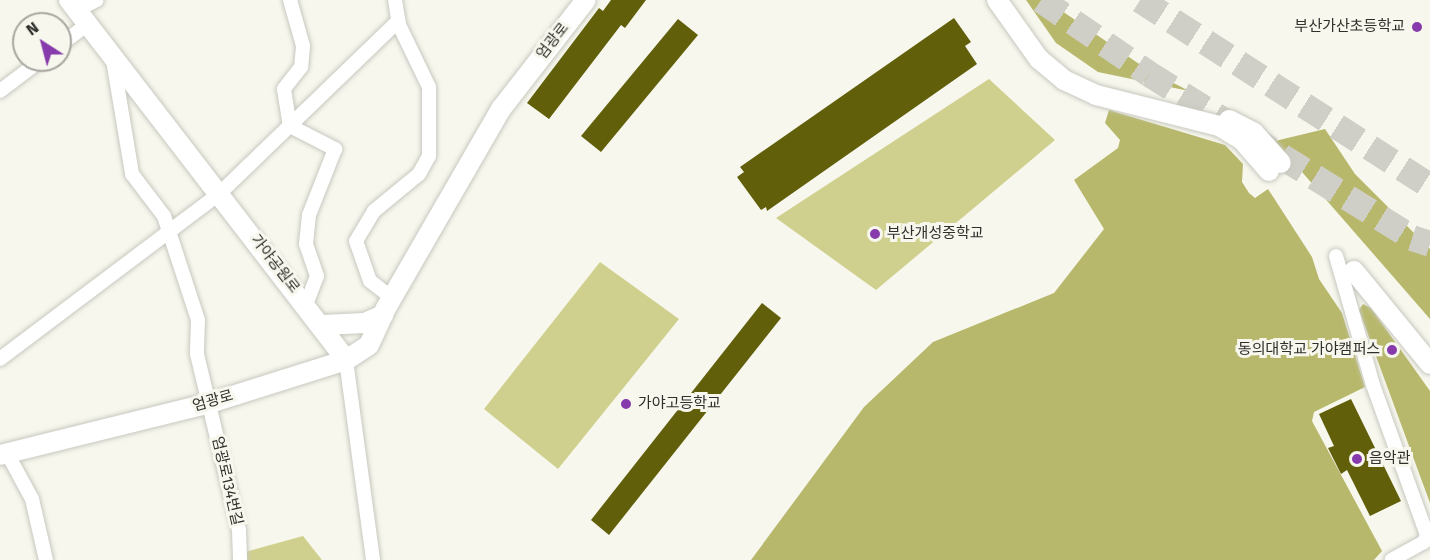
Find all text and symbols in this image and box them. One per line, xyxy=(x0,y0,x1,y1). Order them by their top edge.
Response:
north arrow xyxy=(12,12,72,72)
text: N xyxy=(22,18,42,39)
place label: 부산가산초등학교 xyxy=(1295,18,1405,36)
street label: 엄광로 xyxy=(533,19,573,63)
marker: 부산가산초등학교 xyxy=(1410,20,1424,34)
place label: 부산개성중학교 xyxy=(887,225,984,243)
marker: 부산개성중학교 xyxy=(868,227,882,241)
street label: 가야공원로 xyxy=(247,231,303,297)
place label: 동의대학교 가야캠퍼스 xyxy=(1238,341,1380,359)
marker: 동의대학교 가야캠퍼스 xyxy=(1385,343,1399,357)
street label: 엄광로 xyxy=(191,387,235,415)
place label: 가야고등학교 xyxy=(638,395,721,413)
marker: 가야고등학교 xyxy=(619,397,633,411)
street label: 엄광로134번길 xyxy=(208,435,246,527)
place label: 음악관 xyxy=(1369,450,1410,468)
marker: 음악관 xyxy=(1350,452,1364,466)

